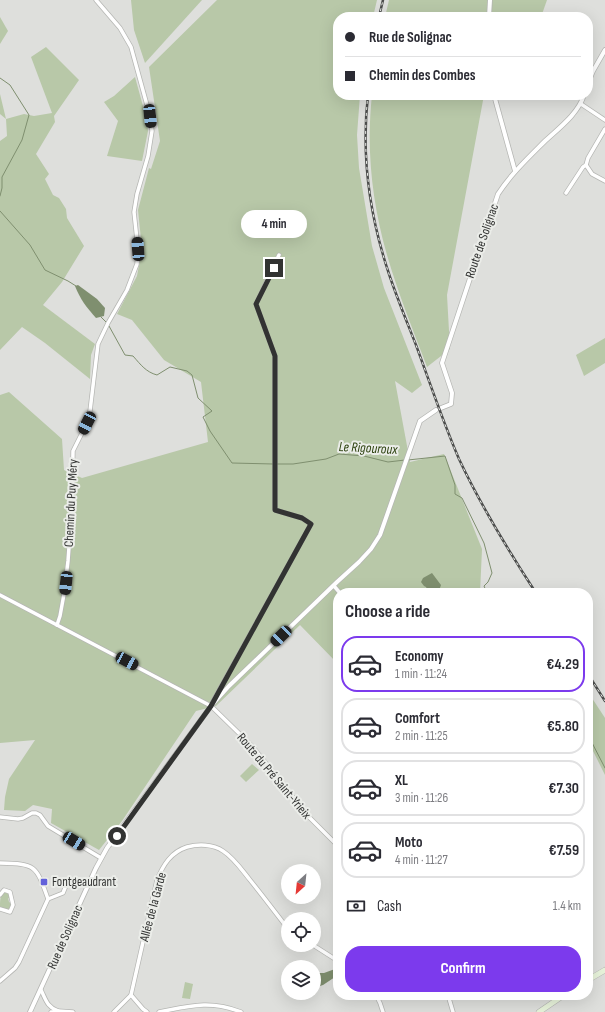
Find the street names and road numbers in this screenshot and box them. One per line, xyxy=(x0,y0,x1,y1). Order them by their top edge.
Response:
street label: Route de Solignac xyxy=(462,202,502,280)
street label: Chemin du Puy Méry xyxy=(61,459,81,547)
street label: Route du Pré Saint-Yrieix xyxy=(233,730,315,822)
street label: Allée de la Garde xyxy=(136,871,170,944)
street label: Rue de Solignac xyxy=(44,902,86,972)

